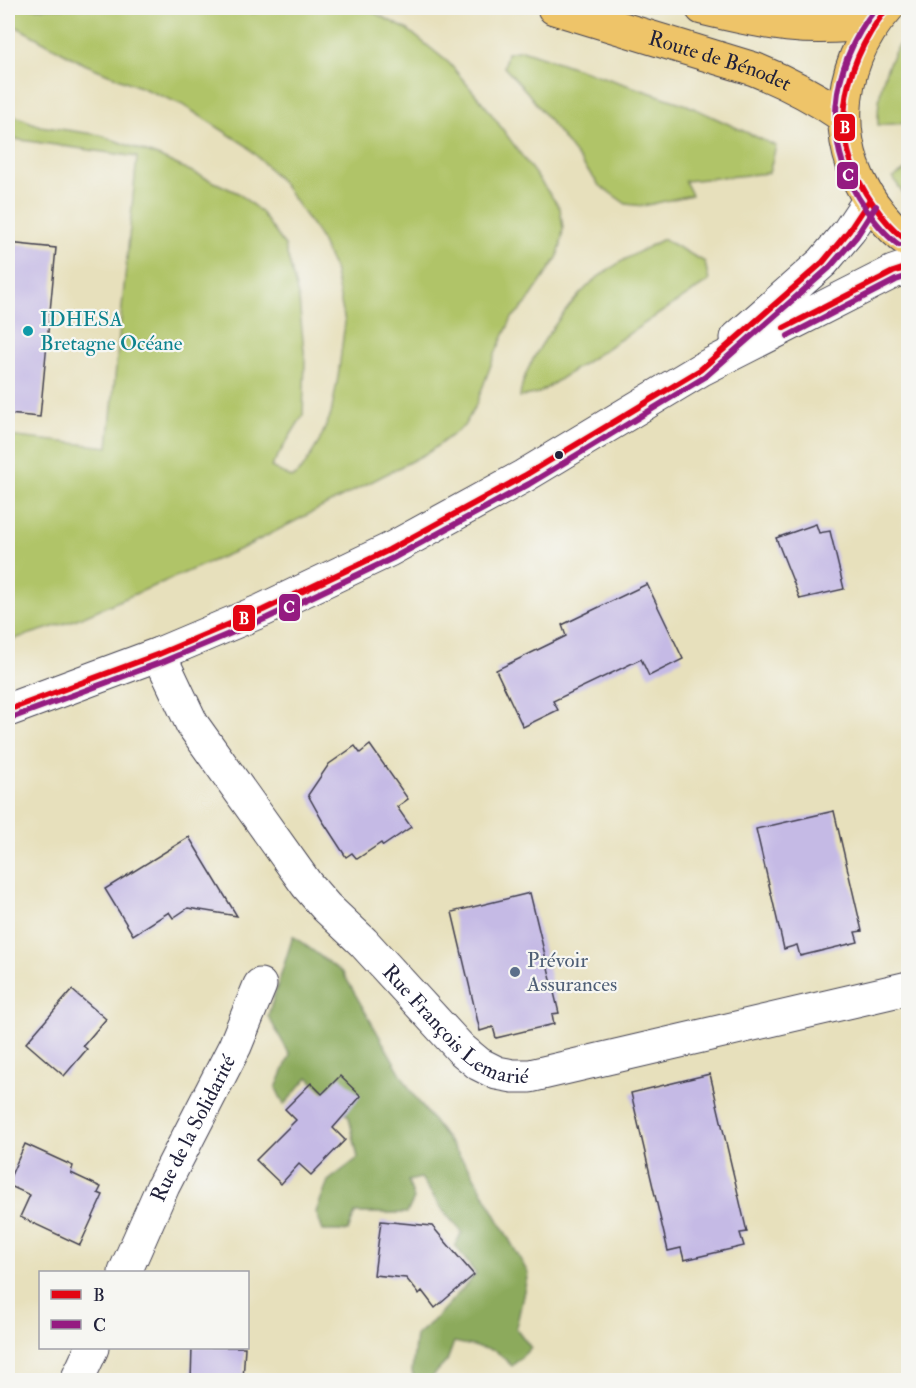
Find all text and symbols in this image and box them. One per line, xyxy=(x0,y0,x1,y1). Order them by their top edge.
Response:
street label: Route de Bénodet xyxy=(645,24,796,97)
line badge: B xyxy=(833,113,856,142)
text: B xyxy=(840,118,850,138)
line badge: C xyxy=(836,161,859,190)
text: C xyxy=(842,166,854,186)
place label: IDHESA Bretagne Océane xyxy=(40,306,183,357)
marker: IDHESA Bretagne Océane xyxy=(21,324,35,338)
unlabelled marker xyxy=(553,449,565,461)
line badge: C xyxy=(278,593,301,622)
text: C xyxy=(283,598,295,618)
line badge: B xyxy=(232,604,256,632)
text: B xyxy=(239,609,249,629)
place label: Prévoir Assurances xyxy=(526,947,617,998)
street label: Rue François Lemarié xyxy=(377,959,529,1090)
marker: Prévoir Assurances xyxy=(508,965,522,979)
street label: Rue de la Solidarité xyxy=(144,1050,242,1206)
legend xyxy=(39,1271,249,1349)
text: B xyxy=(93,1284,105,1307)
text: C xyxy=(93,1314,106,1337)

